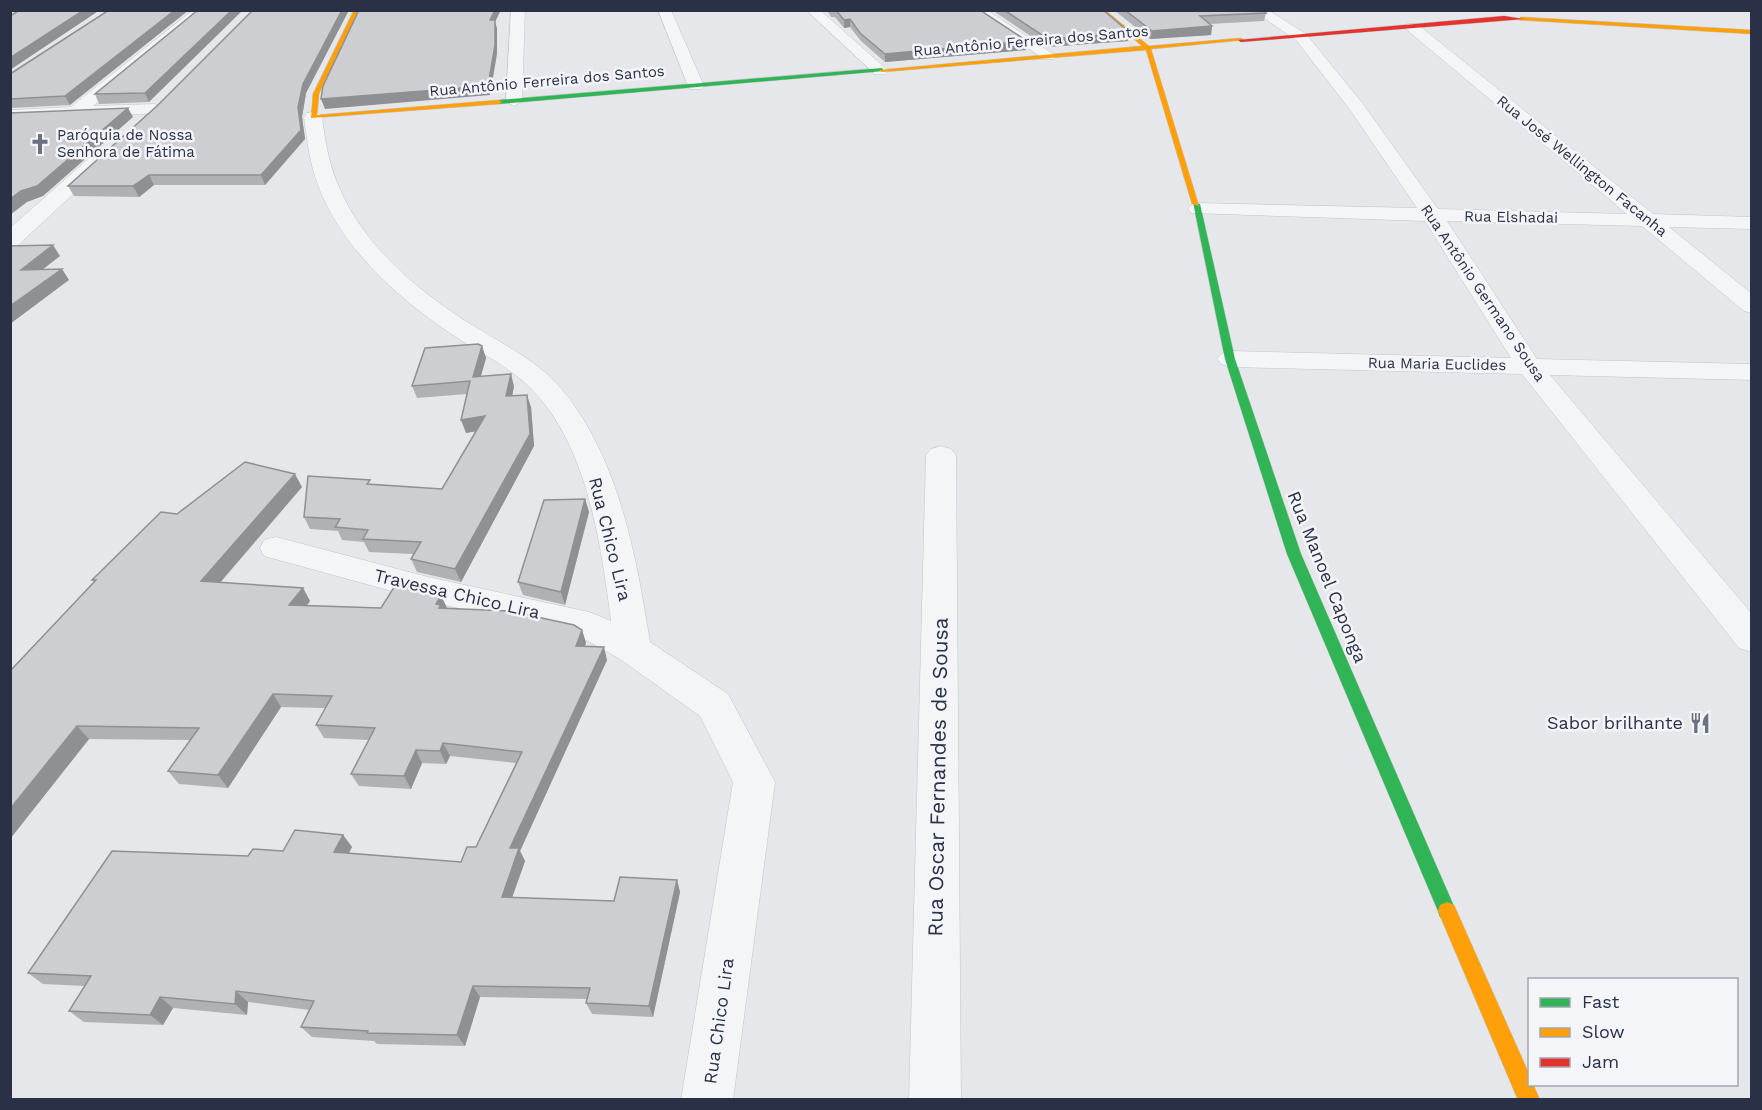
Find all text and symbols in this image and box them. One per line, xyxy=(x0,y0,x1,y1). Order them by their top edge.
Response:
street label: Rua Antônio Ferreira dos Santos xyxy=(913,22,1149,60)
street label: Rua Antônio Ferreira dos Santos xyxy=(429,62,665,100)
street label: Rua José Wellington Facanha xyxy=(1493,92,1671,241)
place label: Paróquia de Nossa Senhora de Fátima xyxy=(57,126,195,161)
church icon: Paróquia de Nossa Senhora de Fátima xyxy=(28,132,52,156)
street label: Rua Antônio Germano Sousa xyxy=(1417,201,1549,385)
street label: Rua Elshadai xyxy=(1464,207,1558,227)
street label: Rua Maria Euclides xyxy=(1368,354,1506,374)
street label: Rua Chico Lira xyxy=(585,475,636,603)
street label: Rua Manoel Caponga xyxy=(1283,488,1371,666)
street label: Travessa Chico Lira xyxy=(372,564,542,623)
street label: Rua Oscar Fernandes de Sousa xyxy=(922,617,953,937)
restaurant icon: Sabor brilhante xyxy=(1688,711,1712,735)
place label: Sabor brilhante xyxy=(1547,712,1683,733)
street label: Rua Chico Lira xyxy=(699,957,738,1085)
legend xyxy=(1528,978,1738,1086)
text: Fast xyxy=(1582,991,1620,1012)
text: Slow xyxy=(1582,1021,1625,1042)
text: Jam xyxy=(1582,1051,1619,1072)

